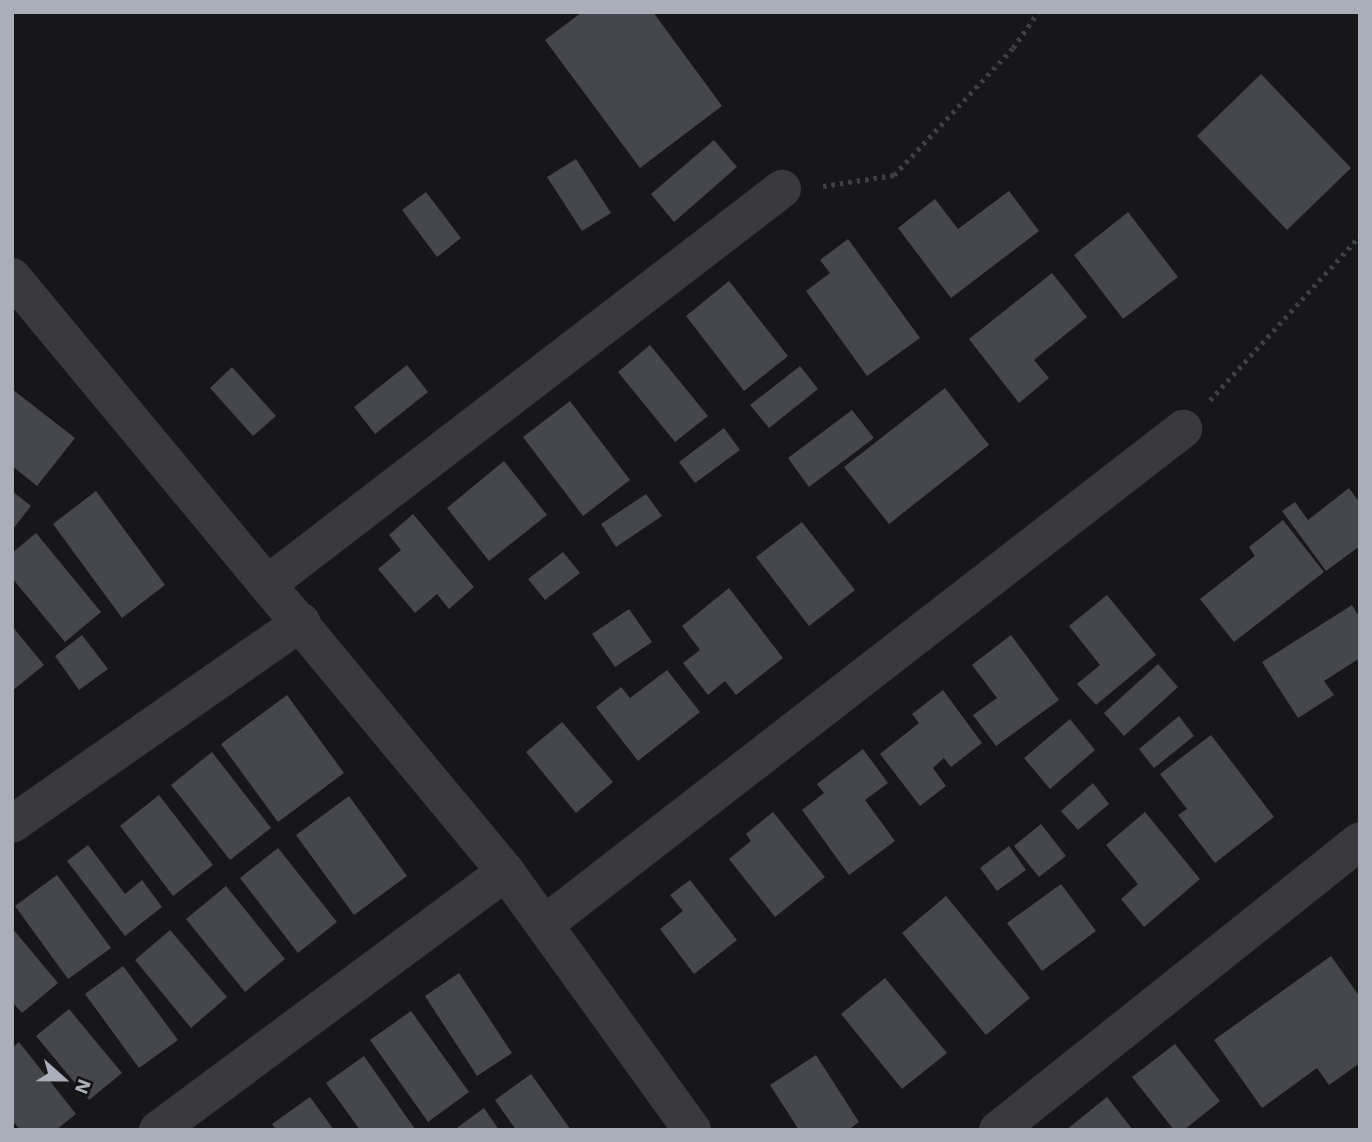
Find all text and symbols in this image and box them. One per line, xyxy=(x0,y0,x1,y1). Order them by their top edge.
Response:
north arrow xyxy=(28,1044,98,1114)
text: N xyxy=(70,1076,96,1097)

